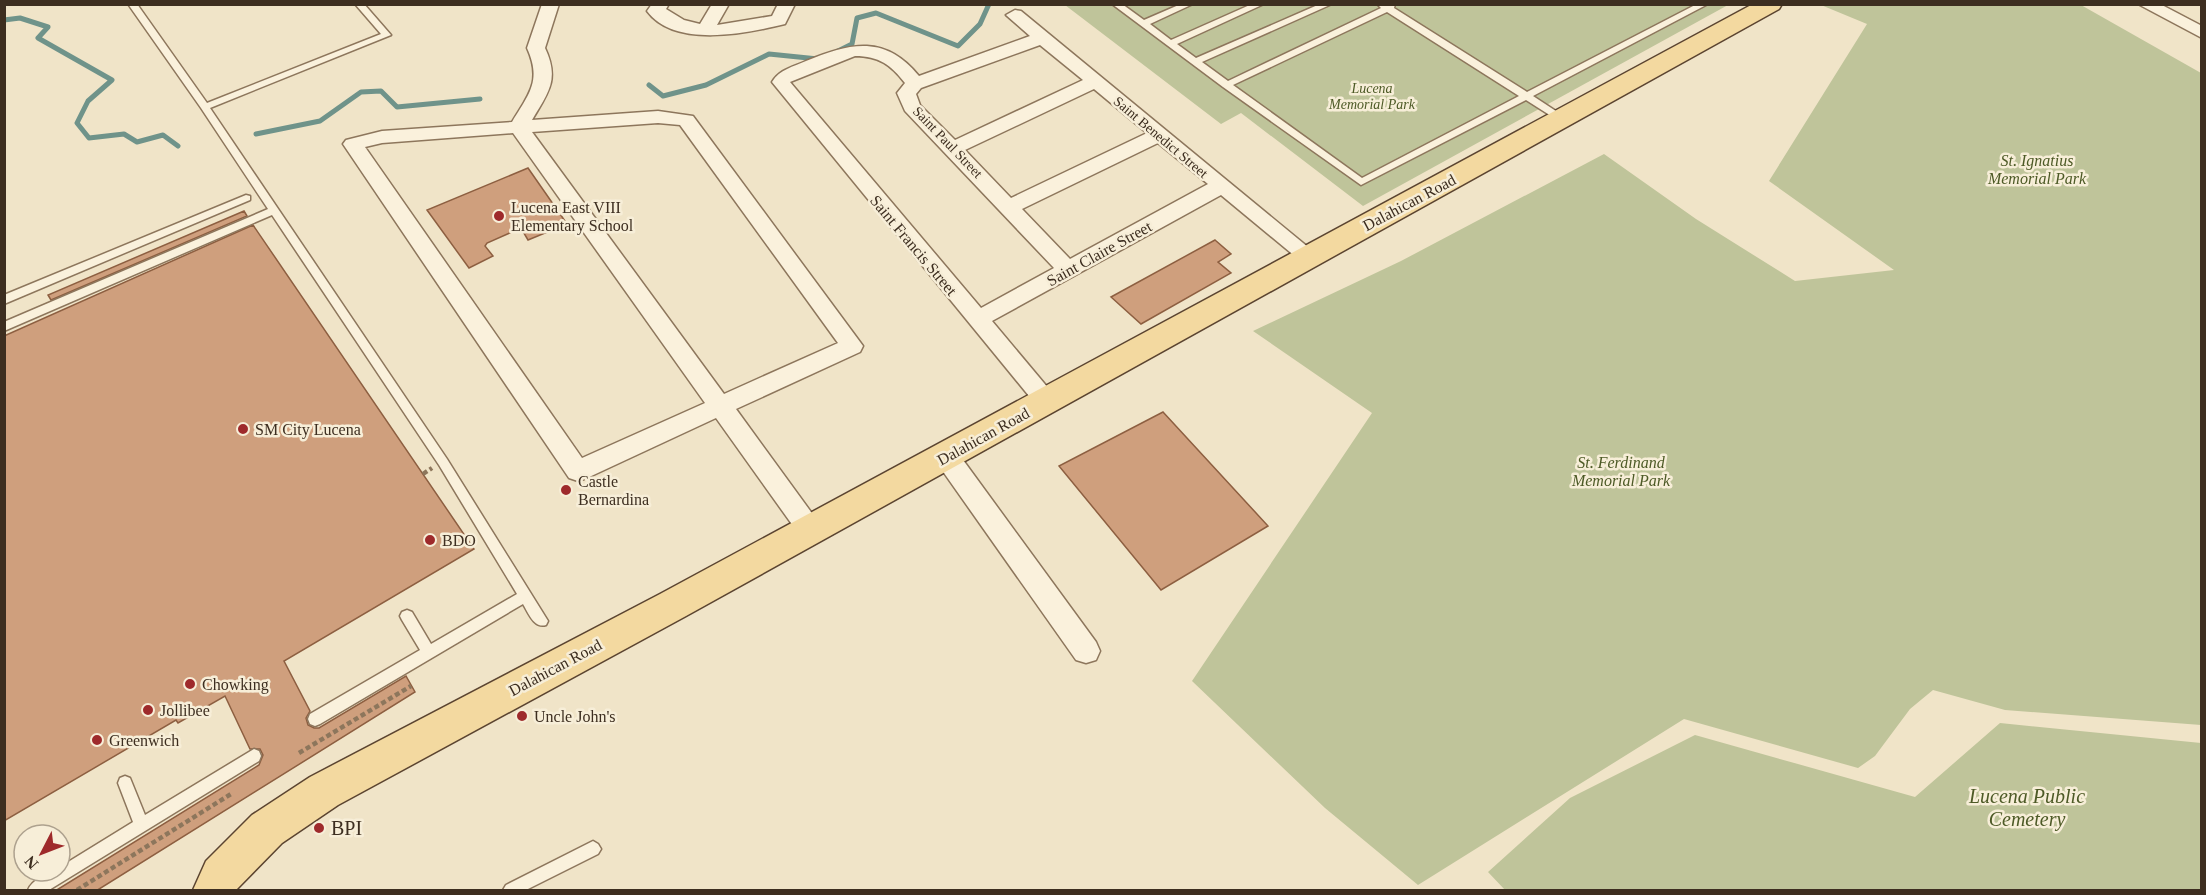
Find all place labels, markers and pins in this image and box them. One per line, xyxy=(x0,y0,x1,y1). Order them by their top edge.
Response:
place label: Lucena East VIII Elementary School xyxy=(511,199,634,235)
marker: Lucena East VIII Elementary School xyxy=(492,209,506,223)
place label: SM City Lucena xyxy=(255,421,361,439)
marker: SM City Lucena xyxy=(236,422,250,436)
place label: Castle Bernardina xyxy=(578,473,649,508)
marker: Castle Bernardina xyxy=(559,483,573,497)
place label: BDO xyxy=(442,532,476,549)
marker: BDO xyxy=(423,533,437,547)
place label: Chowking xyxy=(202,676,269,694)
marker: Chowking xyxy=(183,677,197,691)
place label: Jollibee xyxy=(160,702,210,719)
marker: Jollibee xyxy=(141,703,155,717)
place label: Uncle John's xyxy=(534,708,616,725)
marker: Uncle John's xyxy=(515,709,529,723)
place label: Greenwich xyxy=(109,732,179,749)
marker: Greenwich xyxy=(90,733,104,747)
place label: BPI xyxy=(331,817,362,839)
marker: BPI xyxy=(312,821,326,835)

